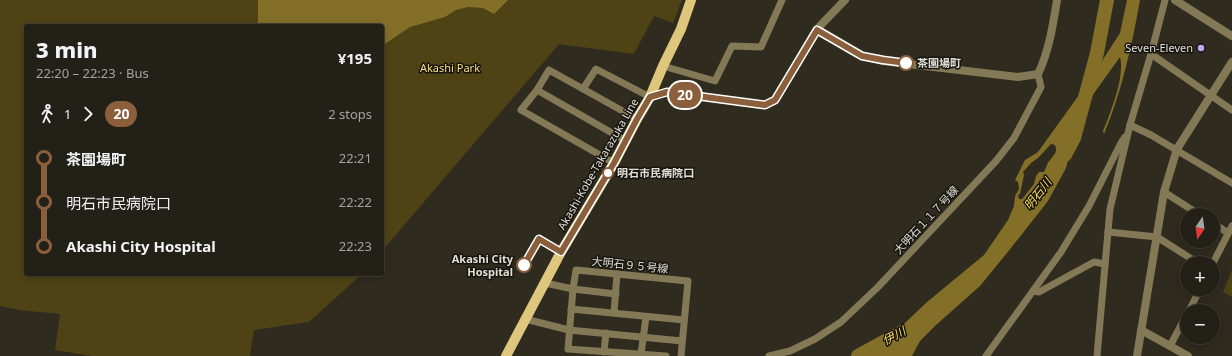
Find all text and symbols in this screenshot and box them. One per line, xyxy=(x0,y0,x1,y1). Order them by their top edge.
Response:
text: 3 min xyxy=(36,34,97,64)
place label: Seven-Eleven xyxy=(1125,40,1193,55)
marker: Seven-Eleven xyxy=(1196,43,1206,53)
text: ¥195 xyxy=(338,48,372,68)
marker: 茶園場町 xyxy=(898,55,914,71)
place label: 茶園場町 xyxy=(917,55,961,70)
park label: Akashi Park xyxy=(420,60,480,75)
text: 22:20 – 22:23 · Bus xyxy=(36,64,149,82)
line badge: 20 xyxy=(667,82,703,108)
text: 20 xyxy=(677,85,693,104)
street label: Akashi-Kobe-Takarazuka Line xyxy=(554,95,641,232)
icon: walk xyxy=(36,103,58,125)
icon: forward xyxy=(77,103,99,125)
text: 20 xyxy=(113,104,129,123)
text: 1 xyxy=(64,105,71,123)
text: 2 stops xyxy=(328,105,372,123)
text: 茶園場町 xyxy=(66,149,126,169)
text: 22:21 xyxy=(339,149,372,167)
place label: 明石市民病院口 xyxy=(617,165,694,180)
marker: 明石市民病院口 xyxy=(602,167,614,179)
water label: 明石川 xyxy=(1020,173,1057,213)
street label: 大明石１１７号線 xyxy=(890,182,961,257)
text: 明石市民病院口 xyxy=(66,193,171,213)
text: 22:22 xyxy=(339,193,372,211)
north arrow xyxy=(1180,208,1220,248)
map controls xyxy=(1180,208,1220,344)
text: Akashi City Hospital xyxy=(66,236,216,256)
text: 22:23 xyxy=(339,237,372,255)
place label: Akashi City Hospital xyxy=(452,251,514,279)
street label: 大明石９５号線 xyxy=(591,253,669,276)
button: + xyxy=(1180,256,1220,296)
marker: Akashi City Hospital xyxy=(516,257,532,273)
button: − xyxy=(1180,304,1220,344)
water label: 伊川 xyxy=(879,321,910,349)

